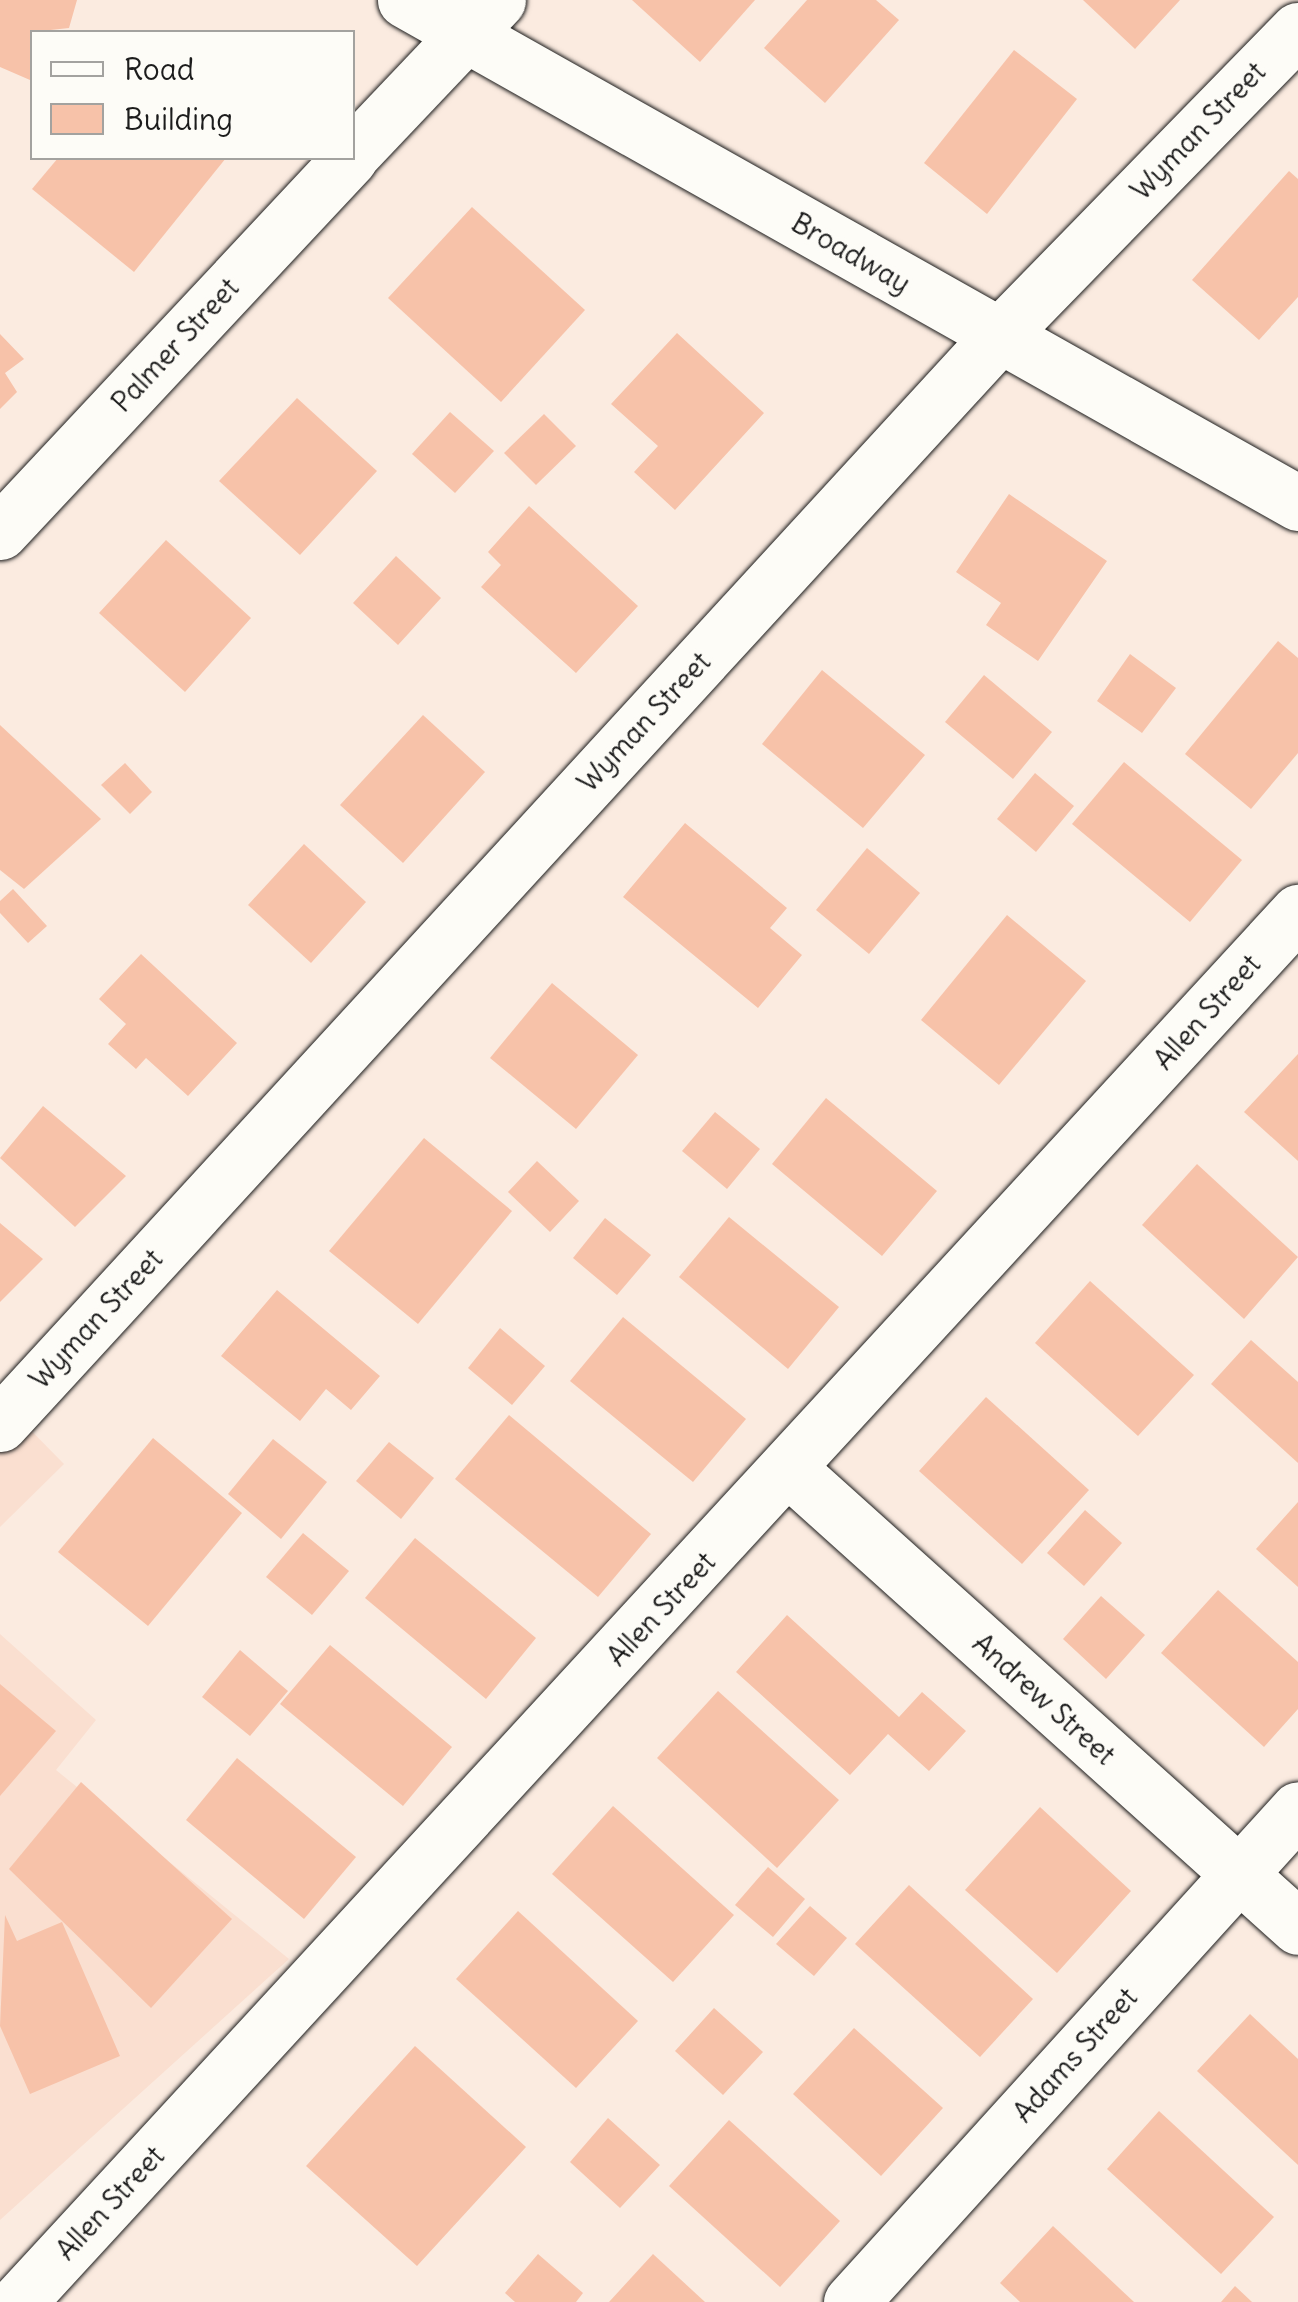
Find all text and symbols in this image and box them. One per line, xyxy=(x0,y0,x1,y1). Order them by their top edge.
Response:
legend xyxy=(30,30,355,160)
text: Road xyxy=(124,50,194,88)
street label: Wyman Street xyxy=(1124,55,1272,207)
text: Building xyxy=(124,100,233,138)
street label: Broadway xyxy=(786,206,916,300)
street label: Palmer Street xyxy=(104,271,246,419)
street label: Wyman Street xyxy=(571,645,717,799)
street label: Allen Street xyxy=(1147,948,1267,1076)
street label: Wyman Street xyxy=(23,1242,169,1396)
street label: Allen Street xyxy=(600,1545,722,1673)
street label: Andrew Street xyxy=(966,1626,1122,1772)
street label: Adams Street xyxy=(1006,1981,1144,2129)
street label: Allen Street xyxy=(49,2139,171,2267)

